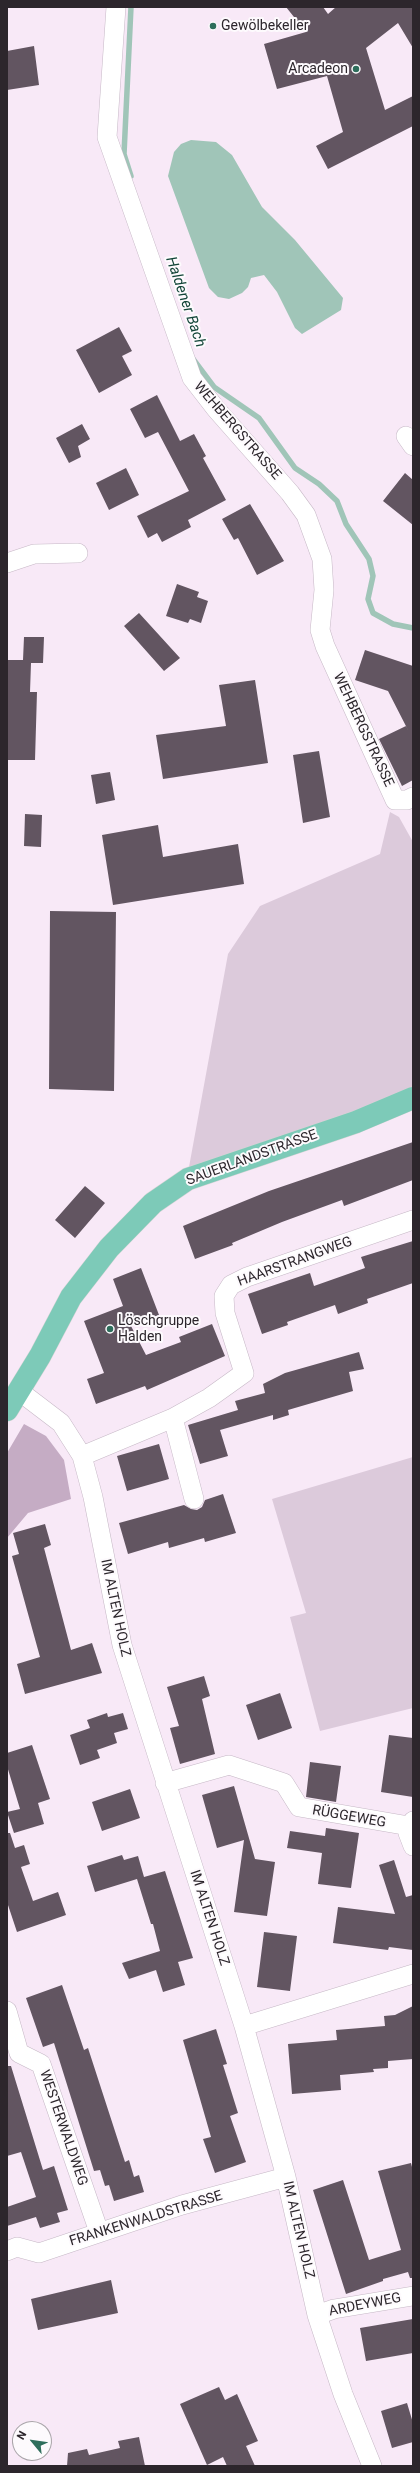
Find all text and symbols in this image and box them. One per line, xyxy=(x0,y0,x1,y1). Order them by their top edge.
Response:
place label: Gewölbekeller xyxy=(221,18,309,34)
marker: Gewölbekeller xyxy=(208,21,218,31)
place label: Arcadeon xyxy=(288,61,348,77)
marker: Arcadeon xyxy=(351,64,361,74)
water label: Haldener Bach xyxy=(161,254,209,350)
street label: WEHBERGSTRASSE xyxy=(190,379,284,483)
street label: WEHBERGSTRASSE xyxy=(329,670,397,790)
street label: SAUERLANDSTRASSE xyxy=(184,1127,320,1189)
street label: HAARSTRANGWEG xyxy=(235,1233,355,1291)
place label: Löschgruppe Halden xyxy=(118,1313,199,1346)
marker: Löschgruppe Halden xyxy=(105,1324,115,1334)
street label: IM ALTEN HOLZ xyxy=(96,1558,134,1658)
street label: RÜGGEWEG xyxy=(311,1802,387,1832)
street label: IM ALTEN HOLZ xyxy=(186,1868,232,1968)
street label: WESTERWALDWEG xyxy=(35,2068,91,2188)
street label: IM ALTEN HOLZ xyxy=(279,2180,317,2280)
street label: FRANKENWALDSTRASSE xyxy=(67,2188,225,2250)
street label: ARDEYWEG xyxy=(327,2290,403,2320)
north arrow xyxy=(12,2421,52,2461)
text: N xyxy=(14,2429,30,2442)

